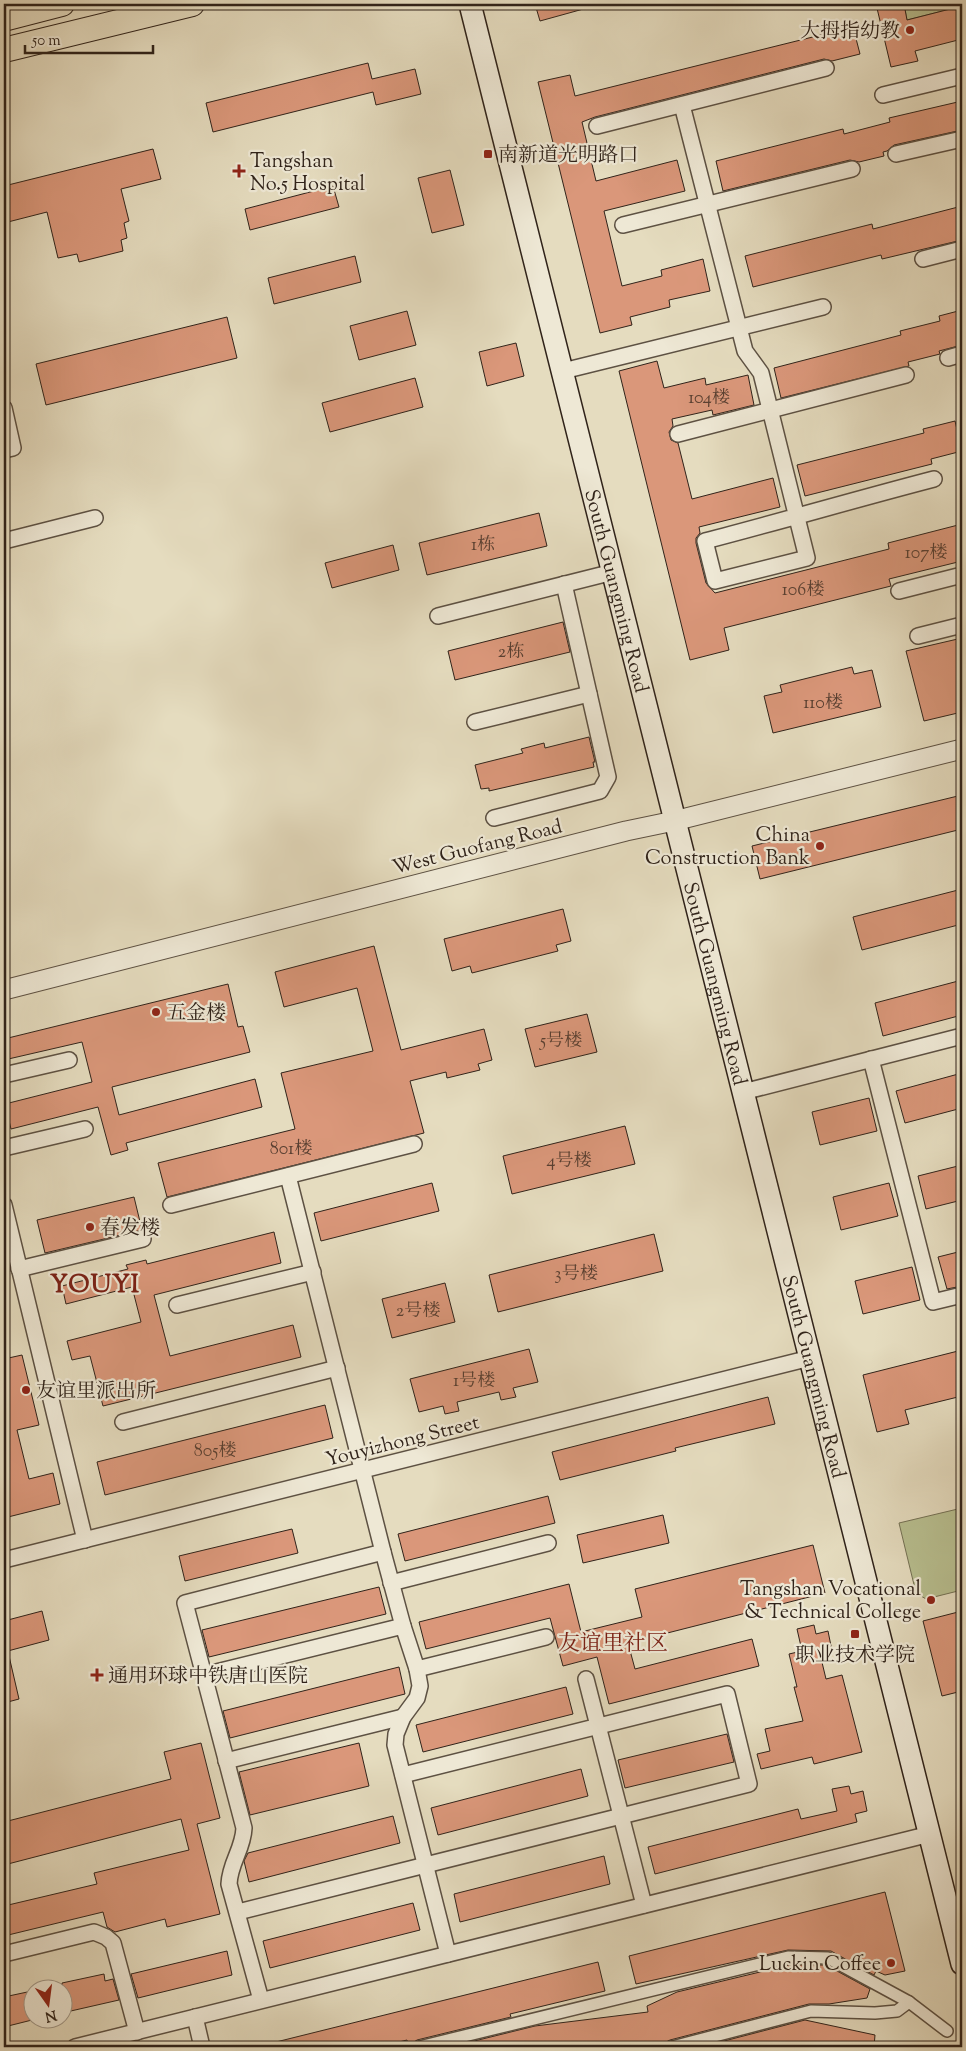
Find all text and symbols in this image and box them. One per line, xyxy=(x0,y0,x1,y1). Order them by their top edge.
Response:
place label: 大拇指幼教 xyxy=(800,18,900,47)
scale bar xyxy=(25,22,152,54)
marker: 大拇指幼教 xyxy=(904,24,916,36)
text: 50 m xyxy=(31,31,61,52)
place label: 南新道光明路口 xyxy=(498,142,638,171)
place label: Tangshan No.5 Hospital xyxy=(250,148,366,200)
marker: 南新道光明路口 xyxy=(482,148,494,160)
marker: Tangshan No.5 Hospital xyxy=(232,164,246,178)
house number: 104楼 xyxy=(688,386,730,412)
street label: South Guangming Road xyxy=(575,487,654,696)
house number: 1栋 xyxy=(471,533,495,559)
house number: 107楼 xyxy=(905,541,947,567)
house number: 106楼 xyxy=(782,578,824,604)
house number: 2栋 xyxy=(498,640,524,666)
house number: 110楼 xyxy=(803,691,843,717)
street label: West Guofang Road xyxy=(390,813,566,884)
place label: China Construction Bank xyxy=(645,822,810,874)
marker: China Construction Bank xyxy=(814,840,826,852)
street label: South Guangming Road xyxy=(674,879,753,1089)
place label: 五金楼 xyxy=(166,1000,226,1029)
marker: 五金楼 xyxy=(150,1006,162,1018)
house number: 5号楼 xyxy=(539,1029,582,1055)
house number: 801楼 xyxy=(270,1137,312,1163)
house number: 4号楼 xyxy=(546,1149,592,1175)
place label: 春发楼 xyxy=(100,1215,160,1244)
marker: 春发楼 xyxy=(84,1221,96,1233)
house number: 3号楼 xyxy=(554,1262,598,1288)
district label: YOUYI xyxy=(50,1268,140,1304)
street label: South Guangming Road xyxy=(773,1272,852,1482)
house number: 2号楼 xyxy=(396,1299,440,1325)
house number: 1号楼 xyxy=(453,1369,495,1395)
place label: 友谊里派出所 xyxy=(36,1378,156,1407)
marker: 友谊里派出所 xyxy=(20,1384,32,1396)
street label: Youyizhong Street xyxy=(323,1409,483,1476)
house number: 805楼 xyxy=(194,1439,236,1465)
place label: Tangshan Vocational & Technical College xyxy=(740,1576,921,1628)
marker: Tangshan Vocational & Technical College xyxy=(925,1594,937,1606)
marker: 职业技术学院 xyxy=(849,1628,861,1640)
district label: 友谊里社区 xyxy=(558,1629,668,1661)
place label: 职业技术学院 xyxy=(795,1642,915,1671)
place label: 通用环球中铁唐山医院 xyxy=(108,1663,308,1692)
marker: 通用环球中铁唐山医院 xyxy=(90,1668,104,1682)
place label: Luckin Coffee xyxy=(759,1951,881,1980)
marker: Luckin Coffee xyxy=(885,1957,897,1969)
north arrow xyxy=(22,1978,72,2028)
text: N xyxy=(43,2004,59,2026)

